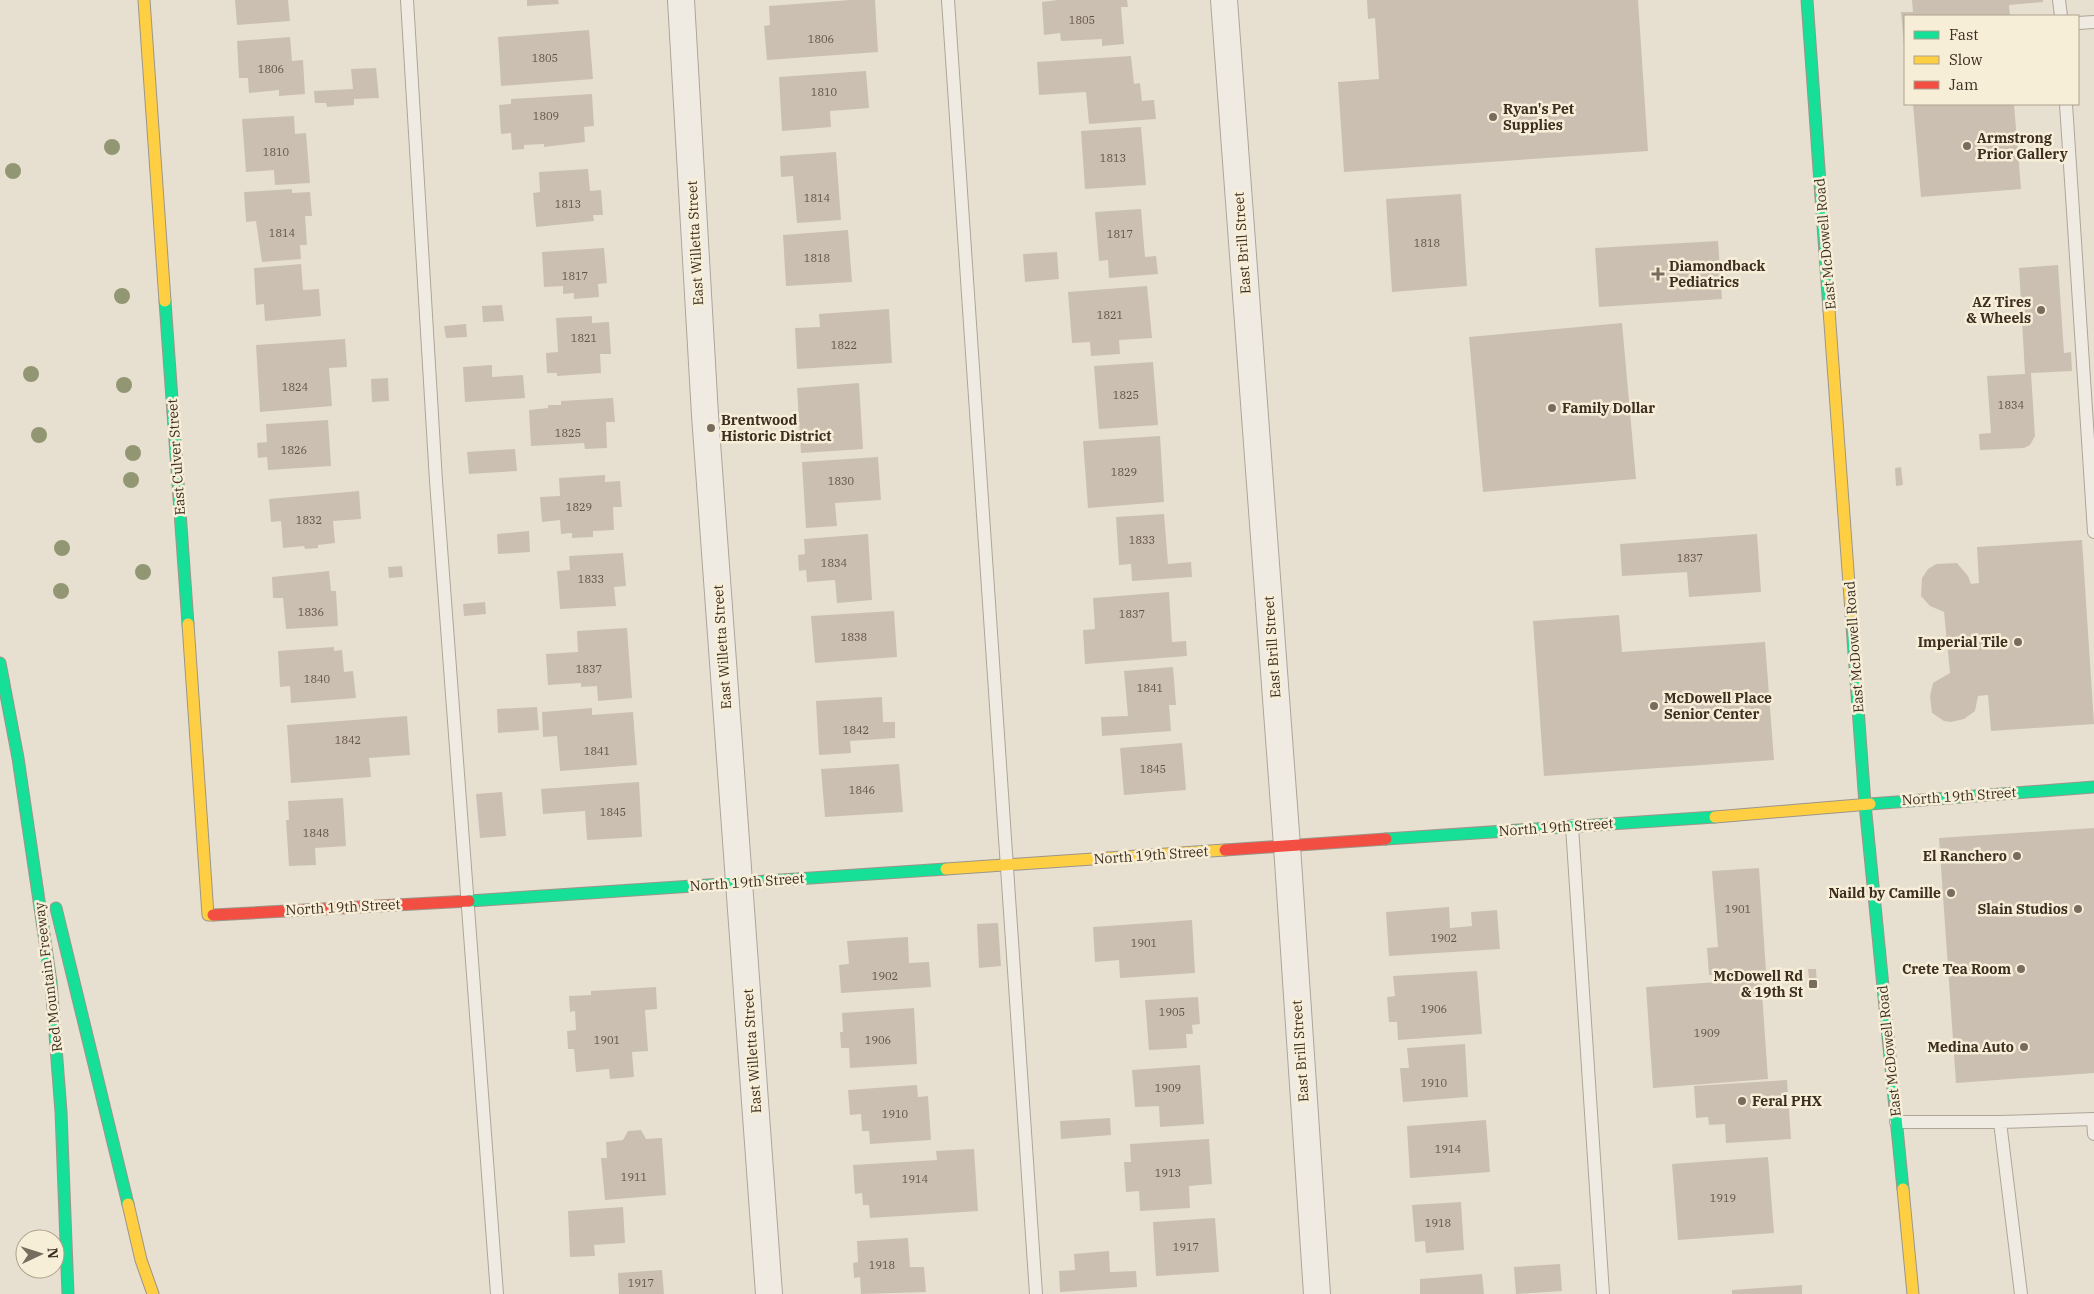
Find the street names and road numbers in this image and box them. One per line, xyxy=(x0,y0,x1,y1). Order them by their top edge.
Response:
street label: East McDowell Road xyxy=(1810,177,1840,311)
street label: East Willetta Street xyxy=(683,180,707,306)
street label: East Brill Street xyxy=(1229,191,1255,295)
street label: East Culver Street xyxy=(163,398,189,516)
street label: East McDowell Road xyxy=(1840,580,1868,713)
street label: East Willetta Street xyxy=(709,584,735,710)
street label: East Brill Street xyxy=(1259,595,1285,699)
street label: North 19th Street xyxy=(1901,783,2017,809)
street label: North 19th Street xyxy=(1498,814,1614,840)
street label: North 19th Street xyxy=(1093,842,1209,868)
street label: North 19th Street xyxy=(689,869,805,895)
street label: North 19th Street xyxy=(285,895,401,919)
street label: Red Mountain Freeway xyxy=(30,901,66,1053)
street label: East McDowell Road xyxy=(1873,984,1905,1118)
street label: East Willetta Street xyxy=(739,988,765,1114)
street label: East Brill Street xyxy=(1287,999,1313,1103)

